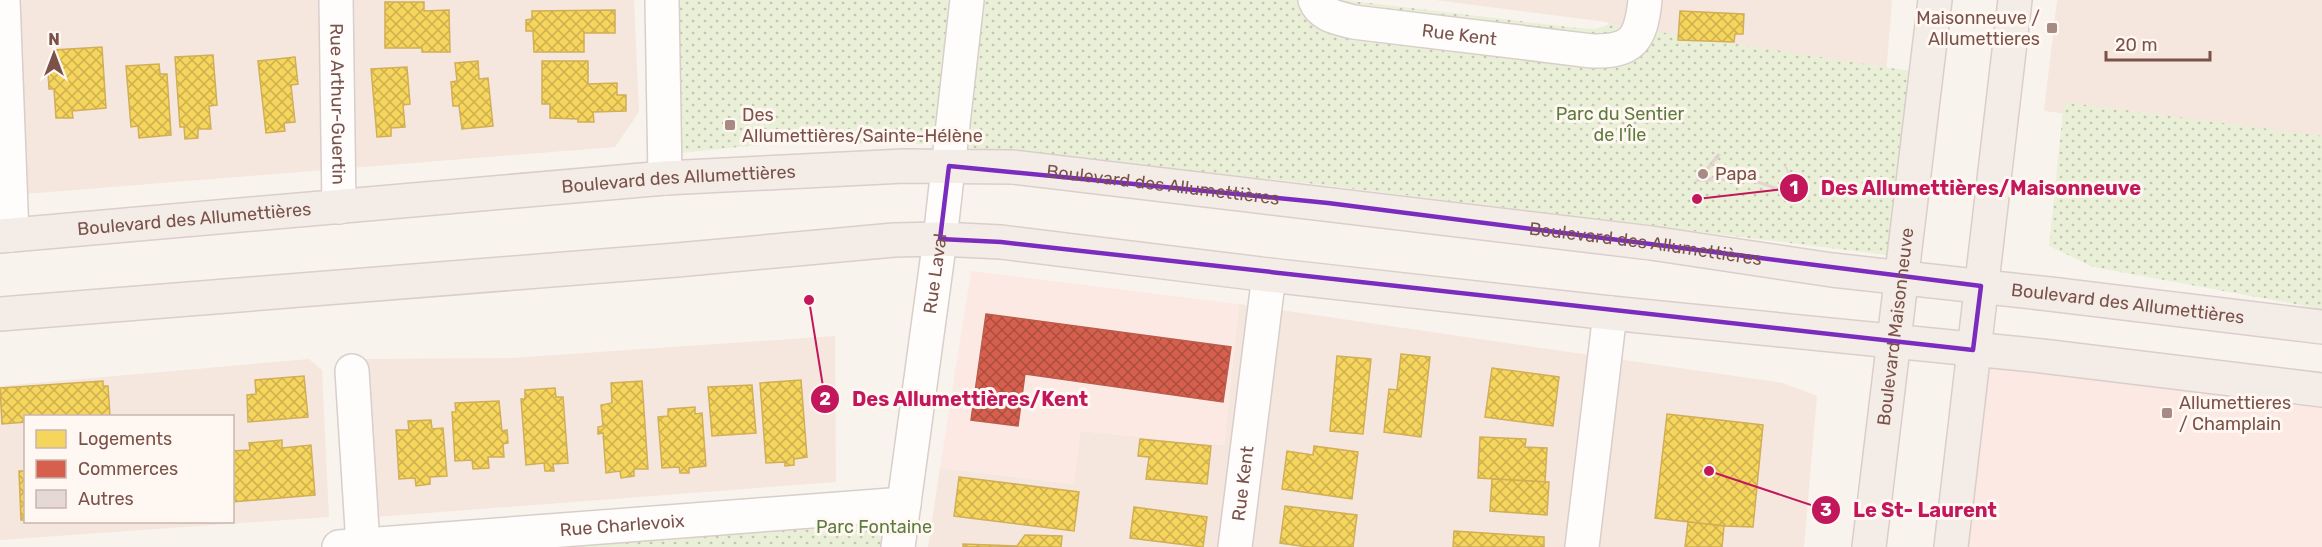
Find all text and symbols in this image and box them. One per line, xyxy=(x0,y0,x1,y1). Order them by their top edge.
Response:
place label: Maisonneuve / Allumettieres xyxy=(1916,7,2040,50)
street label: Rue Kent xyxy=(1421,19,1498,50)
marker: Maisonneuve / Allumettieres xyxy=(2045,21,2059,35)
street label: Rue Arthur-Guertin xyxy=(325,23,350,185)
north arrow xyxy=(24,24,84,84)
scale bar xyxy=(2106,24,2210,62)
text: N xyxy=(48,30,60,49)
text: 20 m xyxy=(2115,34,2157,56)
park label: Parc du Sentier de l'Île xyxy=(1556,103,1684,146)
place label: Des Allumettières/Sainte-Hélène xyxy=(742,104,983,147)
marker: Des Allumettières/Sainte-Hélène xyxy=(723,118,737,132)
street label: Boulevard des Allumettières xyxy=(560,160,796,198)
street label: Boulevard des Allumettières xyxy=(1045,160,1281,210)
place label: Papa xyxy=(1715,163,1757,185)
marker: Papa xyxy=(1696,167,1710,181)
callout: Des Allumettières/Maisonneuve xyxy=(1779,169,2154,207)
text: Des Allumettières/Maisonneuve xyxy=(1821,176,2141,200)
text: 1 xyxy=(1790,177,1798,199)
street label: Boulevard des Allumettières xyxy=(76,198,312,240)
street label: Boulevard des Allumettières xyxy=(1528,218,1763,270)
street label: Boulevard Maisonneuve xyxy=(1873,226,1918,427)
street label: Rue Laval xyxy=(919,232,952,315)
street label: Boulevard des Allumettières xyxy=(2010,279,2246,328)
callout: Des Allumettières/Kent xyxy=(810,380,1100,418)
text: Des Allumettières/Kent xyxy=(852,387,1088,411)
text: 2 xyxy=(819,388,831,410)
place label: Allumettieres / Champlain xyxy=(2179,392,2291,435)
marker: Allumettieres / Champlain xyxy=(2160,406,2174,420)
legend xyxy=(24,415,234,523)
text: Logements xyxy=(78,428,172,450)
street label: Rue Kent xyxy=(1227,445,1259,522)
text: Commerces xyxy=(78,458,178,480)
text: Autres xyxy=(78,488,134,510)
callout: Le St- Laurent xyxy=(1811,491,2009,529)
text: Le St- Laurent xyxy=(1853,498,1997,522)
text: 3 xyxy=(1820,499,1832,521)
street label: Rue Charlevoix xyxy=(559,510,686,541)
park label: Parc Fontaine xyxy=(816,516,932,538)

